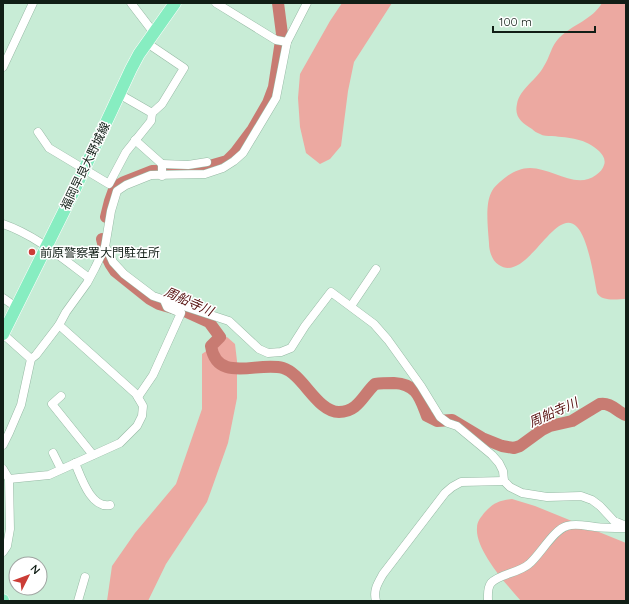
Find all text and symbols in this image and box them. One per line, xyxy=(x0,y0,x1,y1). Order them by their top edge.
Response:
scale bar xyxy=(493,8,595,34)
text: 100 m xyxy=(499,14,532,29)
street label: 福岡早良大野城線 xyxy=(57,120,113,212)
place label: 前原警察署大門駐在所 xyxy=(40,245,160,260)
marker: 前原警察署大門駐在所 xyxy=(27,247,37,257)
water label: 周船寺川 xyxy=(162,283,218,320)
water label: 周船寺川 xyxy=(526,393,582,430)
north arrow xyxy=(8,556,48,596)
text: N xyxy=(28,562,43,577)

